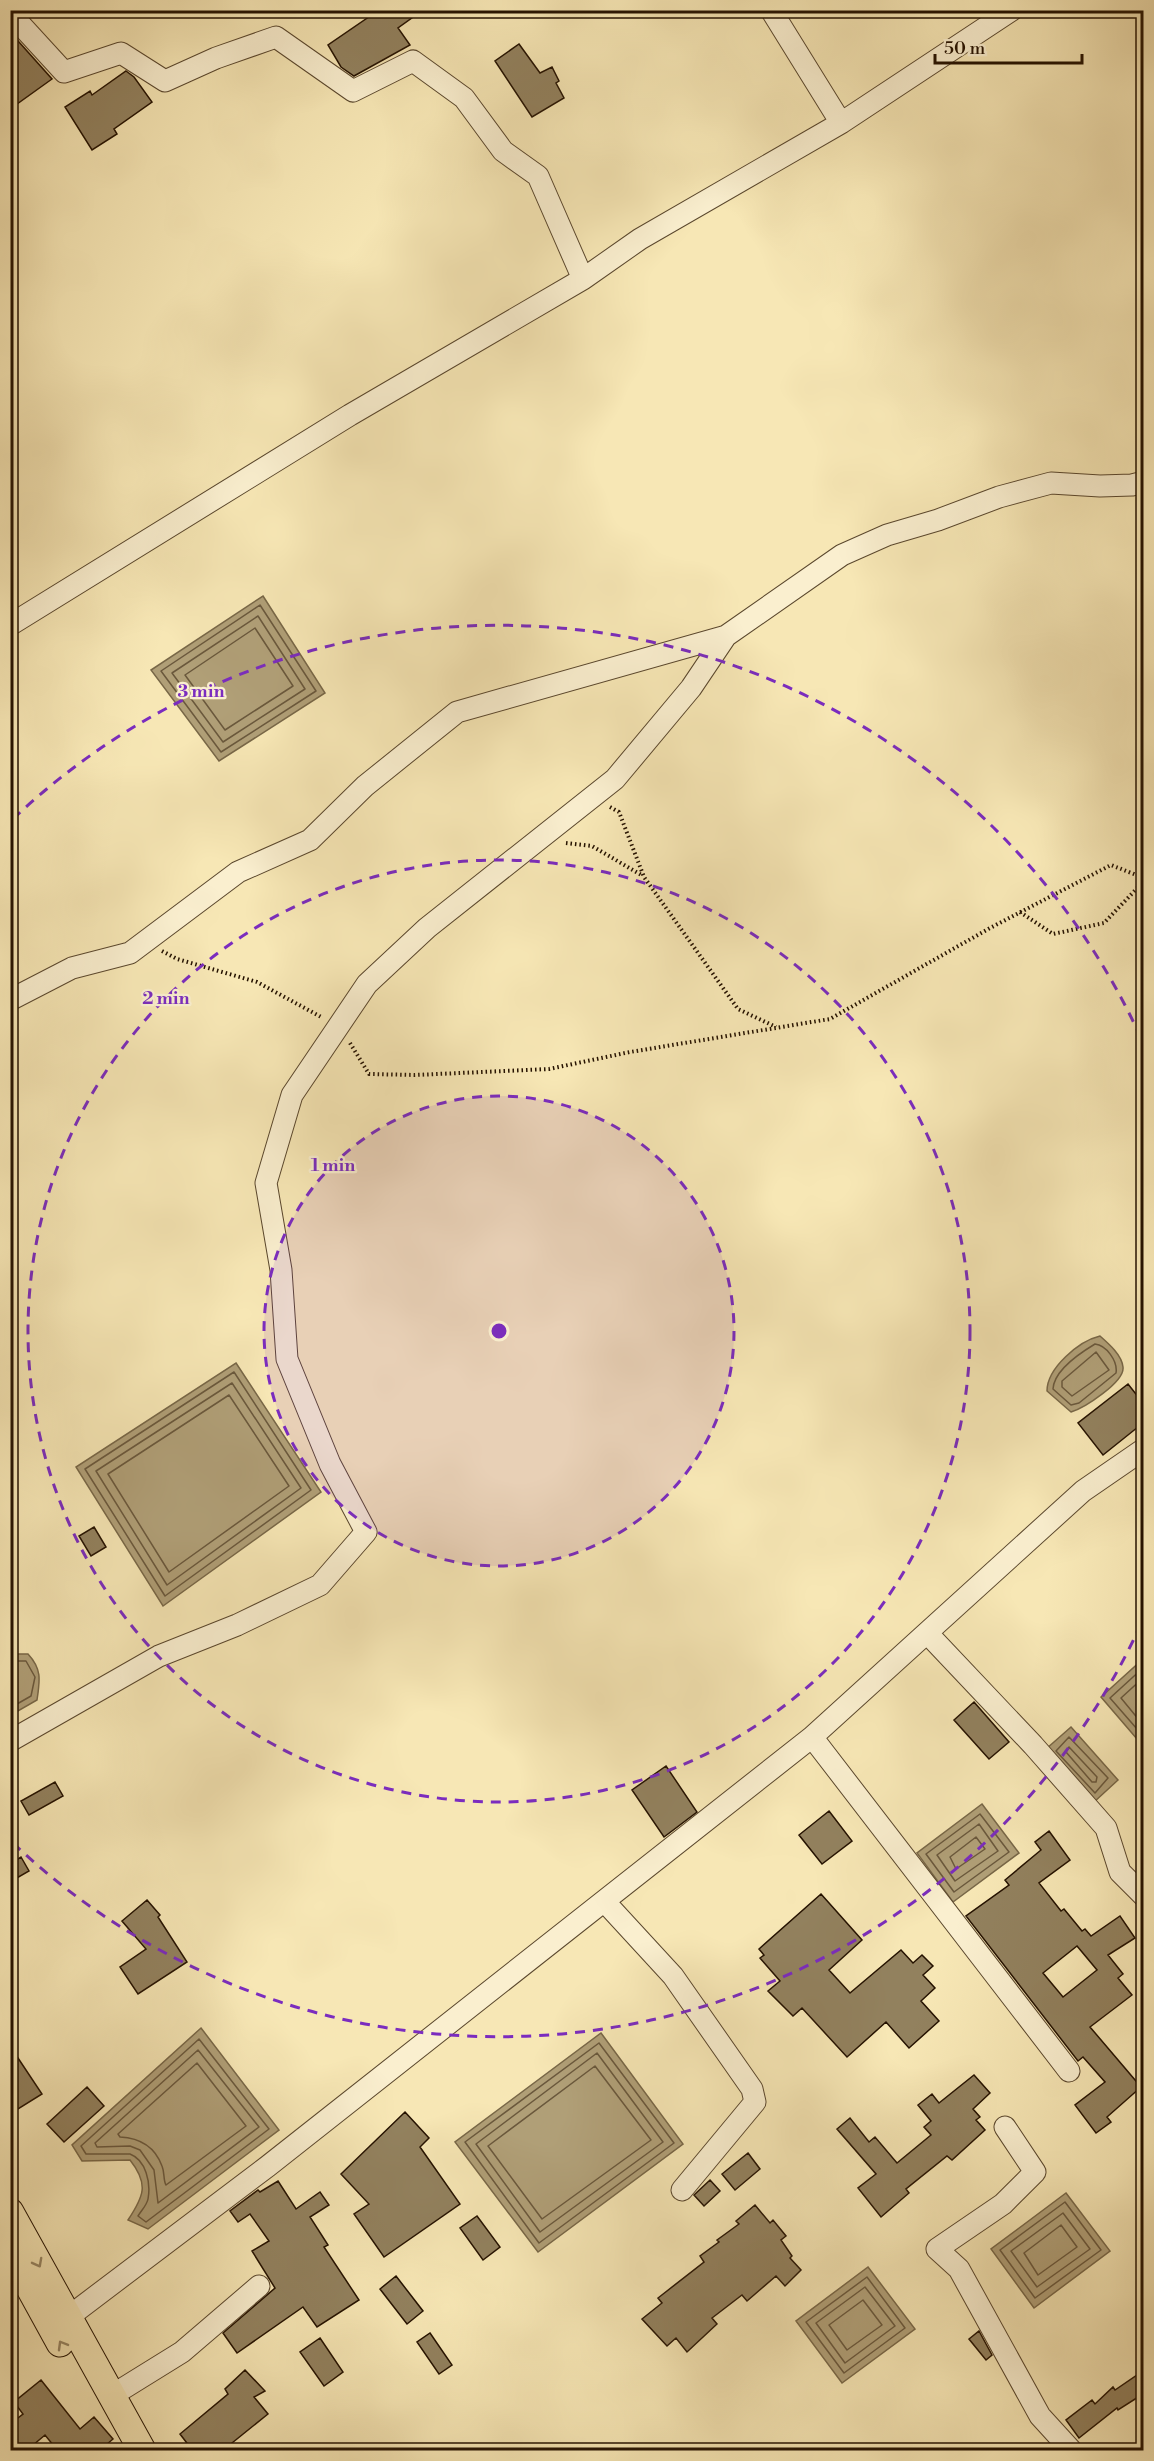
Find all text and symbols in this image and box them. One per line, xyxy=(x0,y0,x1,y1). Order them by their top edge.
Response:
scale bar xyxy=(935,27,1082,65)
text: 50 m xyxy=(944,37,986,60)
text: 3 min xyxy=(178,680,224,703)
text: 2 min xyxy=(142,987,190,1010)
text: 1 min xyxy=(311,1154,355,1177)
centre of rings xyxy=(489,1321,509,1341)
one-way arrow xyxy=(31,2257,42,2267)
one-way arrow xyxy=(57,2341,69,2351)

